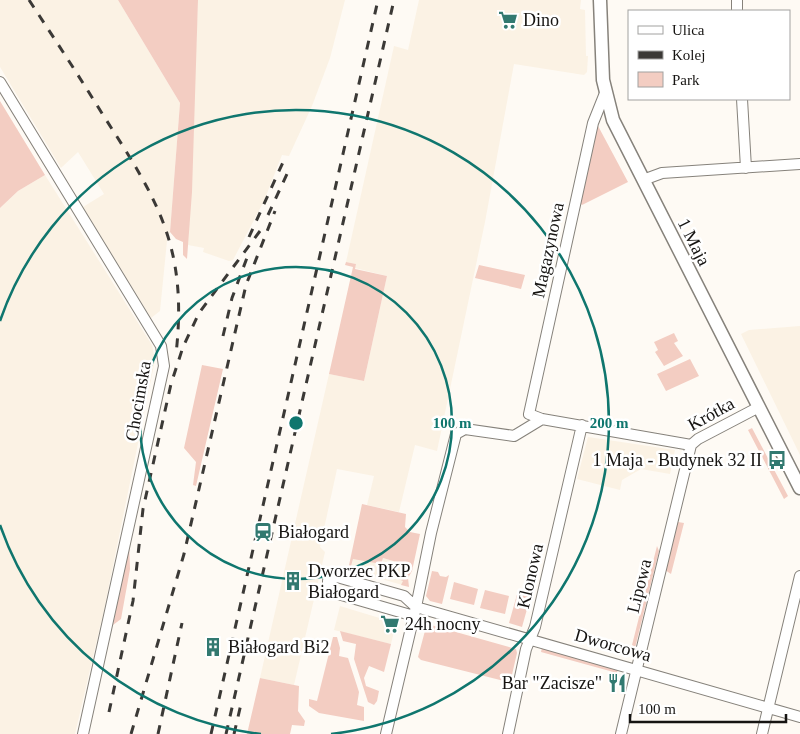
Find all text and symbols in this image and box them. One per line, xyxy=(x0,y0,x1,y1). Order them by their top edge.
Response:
supermarket icon: Dino xyxy=(497,9,519,31)
place label: Dino xyxy=(523,10,559,30)
legend xyxy=(628,10,790,100)
text: Ulica xyxy=(672,22,705,38)
text: Kolej xyxy=(672,47,705,63)
text: Park xyxy=(672,72,700,88)
street label: Magazynowa xyxy=(528,200,568,300)
street label: 1 Maja xyxy=(674,215,714,269)
street label: Chocimska xyxy=(121,359,155,443)
street label: Krótka xyxy=(684,393,738,435)
centre of rings xyxy=(287,414,305,432)
text: 100 m xyxy=(433,415,472,431)
text: 200 m xyxy=(590,415,629,431)
bus stop icon: 1 Maja - Budynek 32 II xyxy=(766,449,788,471)
place label: 1 Maja - Budynek 32 II xyxy=(593,450,762,470)
station icon: Białogard xyxy=(252,521,274,543)
place label: Białogard xyxy=(278,522,349,542)
street label: Klonowa xyxy=(513,542,547,610)
street label: Lipowa xyxy=(623,557,655,615)
place label: Dworzec PKP Białogard xyxy=(308,561,410,602)
building icon: Dworzec PKP Białogard xyxy=(282,570,304,592)
supermarket icon: 24h nocny xyxy=(379,613,401,635)
place label: 24h nocny xyxy=(405,614,481,634)
street label: Dworcowa xyxy=(572,625,654,665)
building icon: Białogard Bi2 xyxy=(202,636,224,658)
place label: Białogard Bi2 xyxy=(228,637,330,657)
restaurant icon: Bar "Zacisze" xyxy=(606,672,628,694)
place label: Bar "Zacisze" xyxy=(502,673,602,693)
scale bar xyxy=(630,692,786,724)
text: 100 m xyxy=(638,701,676,717)

